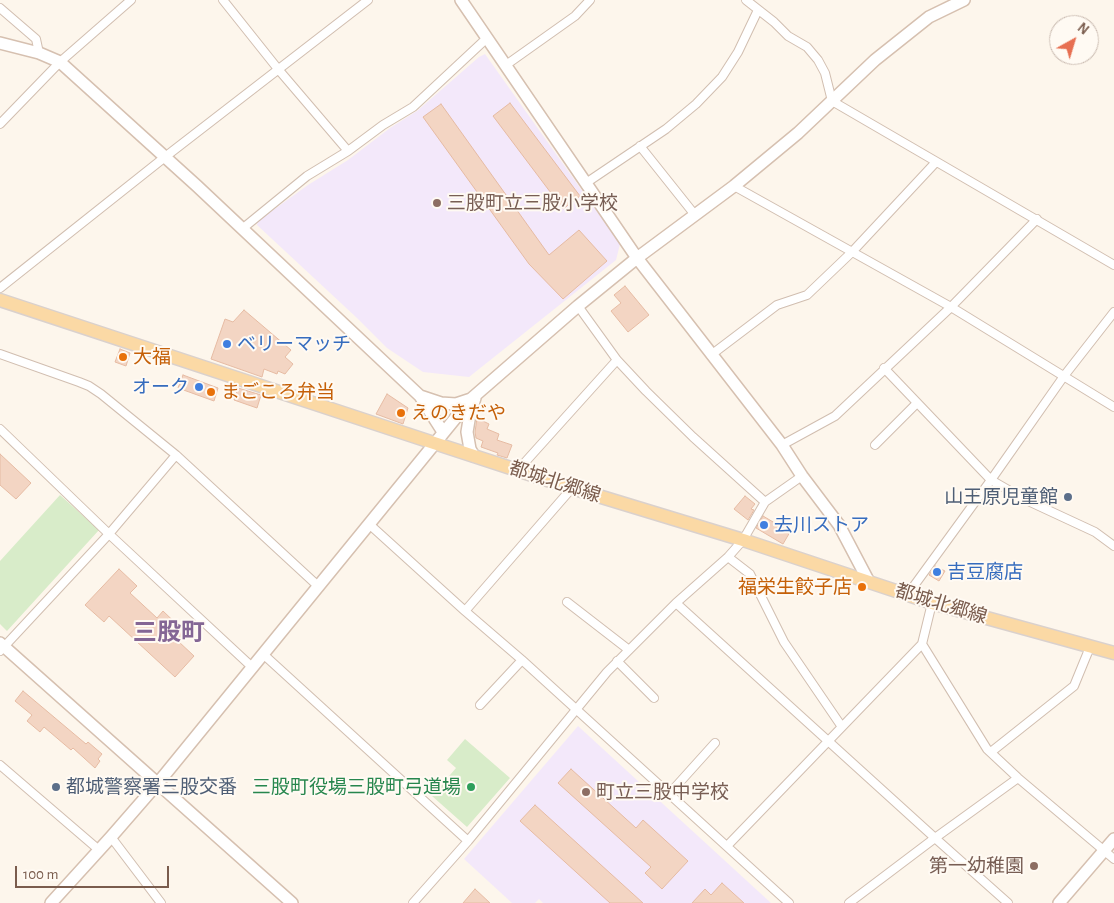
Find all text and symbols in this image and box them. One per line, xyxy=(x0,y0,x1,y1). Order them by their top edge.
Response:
north arrow xyxy=(1049,15,1099,65)
text: N xyxy=(1075,21,1091,38)
place label: 三股町立三股小学校 xyxy=(447,192,618,214)
marker: 三股町立三股小学校 xyxy=(431,197,443,209)
place label: ベリーマッチ xyxy=(237,333,351,355)
marker: ベリーマッチ xyxy=(221,338,233,350)
place label: 大福 xyxy=(133,346,171,368)
marker: 大福 xyxy=(117,351,129,363)
place label: オーク xyxy=(132,376,189,398)
marker: オーク xyxy=(193,381,205,393)
place label: まごころ弁当 xyxy=(221,381,335,403)
marker: まごころ弁当 xyxy=(205,386,217,398)
place label: えのきだや xyxy=(411,402,506,424)
marker: えのきだや xyxy=(395,407,407,419)
street label: 都城北郷線 xyxy=(506,456,604,508)
place label: 山王原児童館 xyxy=(944,486,1058,508)
marker: 山王原児童館 xyxy=(1062,491,1074,503)
place label: 去川ストア xyxy=(774,514,869,536)
marker: 去川ストア xyxy=(758,519,770,531)
place label: 吉豆腐店 xyxy=(947,561,1023,583)
marker: 吉豆腐店 xyxy=(931,566,943,578)
place label: 福栄生餃子店 xyxy=(738,576,852,598)
street label: 都城北郷線 xyxy=(892,579,990,629)
marker: 福栄生餃子店 xyxy=(856,581,868,593)
district label: 三股町 xyxy=(133,619,205,647)
place label: 都城警察署三股交番 xyxy=(66,776,237,798)
place label: 三股町役場三股町弓道場 xyxy=(252,776,461,798)
marker: 都城警察署三股交番 xyxy=(50,781,62,793)
marker: 三股町役場三股町弓道場 xyxy=(465,781,477,793)
place label: 町立三股中学校 xyxy=(596,781,729,803)
marker: 町立三股中学校 xyxy=(580,786,592,798)
place label: 第一幼稚園 xyxy=(929,855,1024,877)
scale bar xyxy=(18,856,171,888)
marker: 第一幼稚園 xyxy=(1028,860,1040,872)
text: 100 m xyxy=(23,867,58,882)

